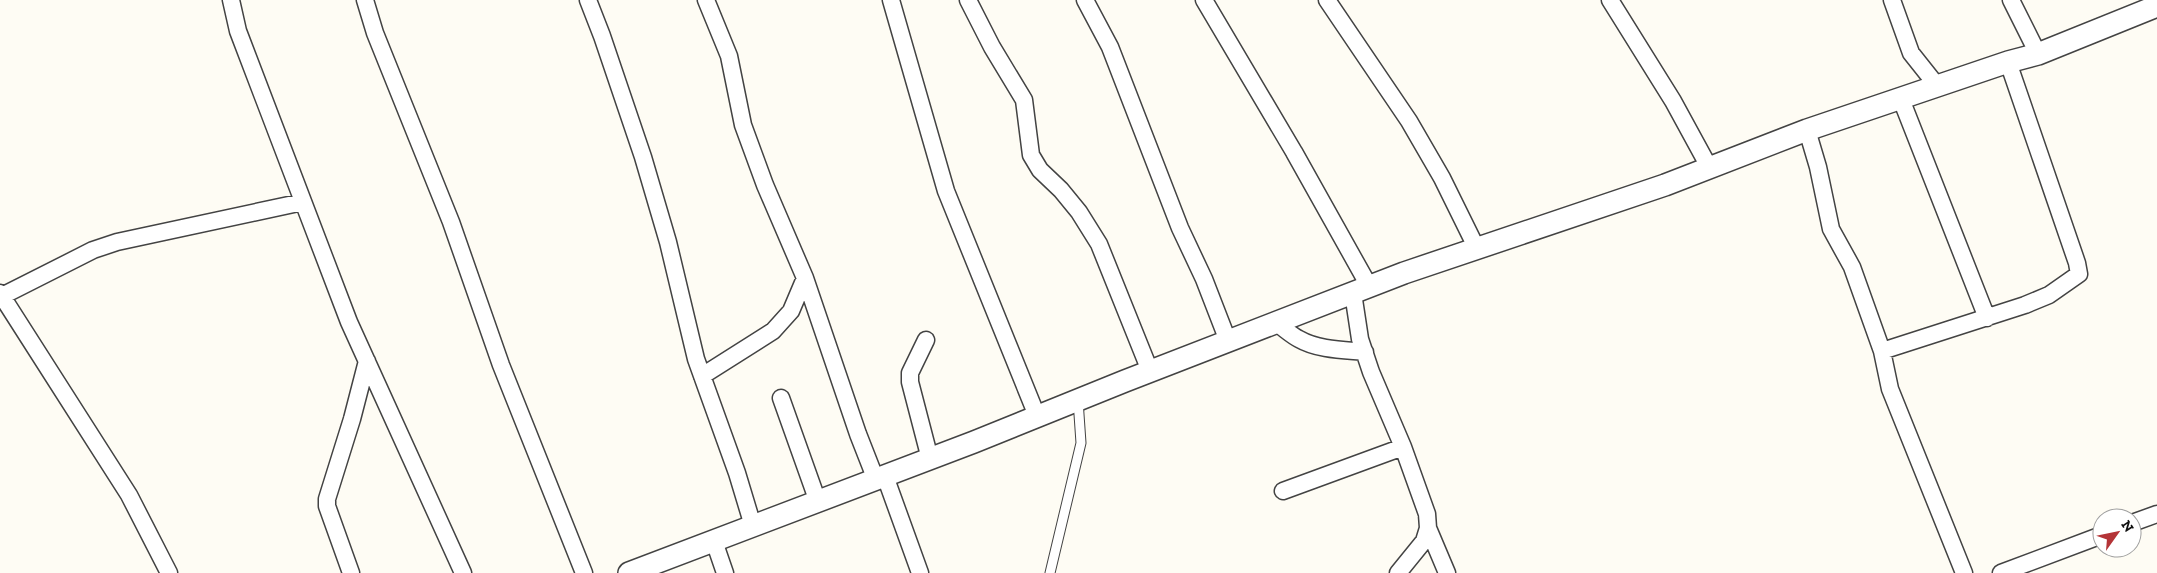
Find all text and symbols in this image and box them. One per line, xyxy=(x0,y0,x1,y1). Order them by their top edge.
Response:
north arrow xyxy=(2092,508,2142,558)
text: N xyxy=(2117,517,2138,536)

